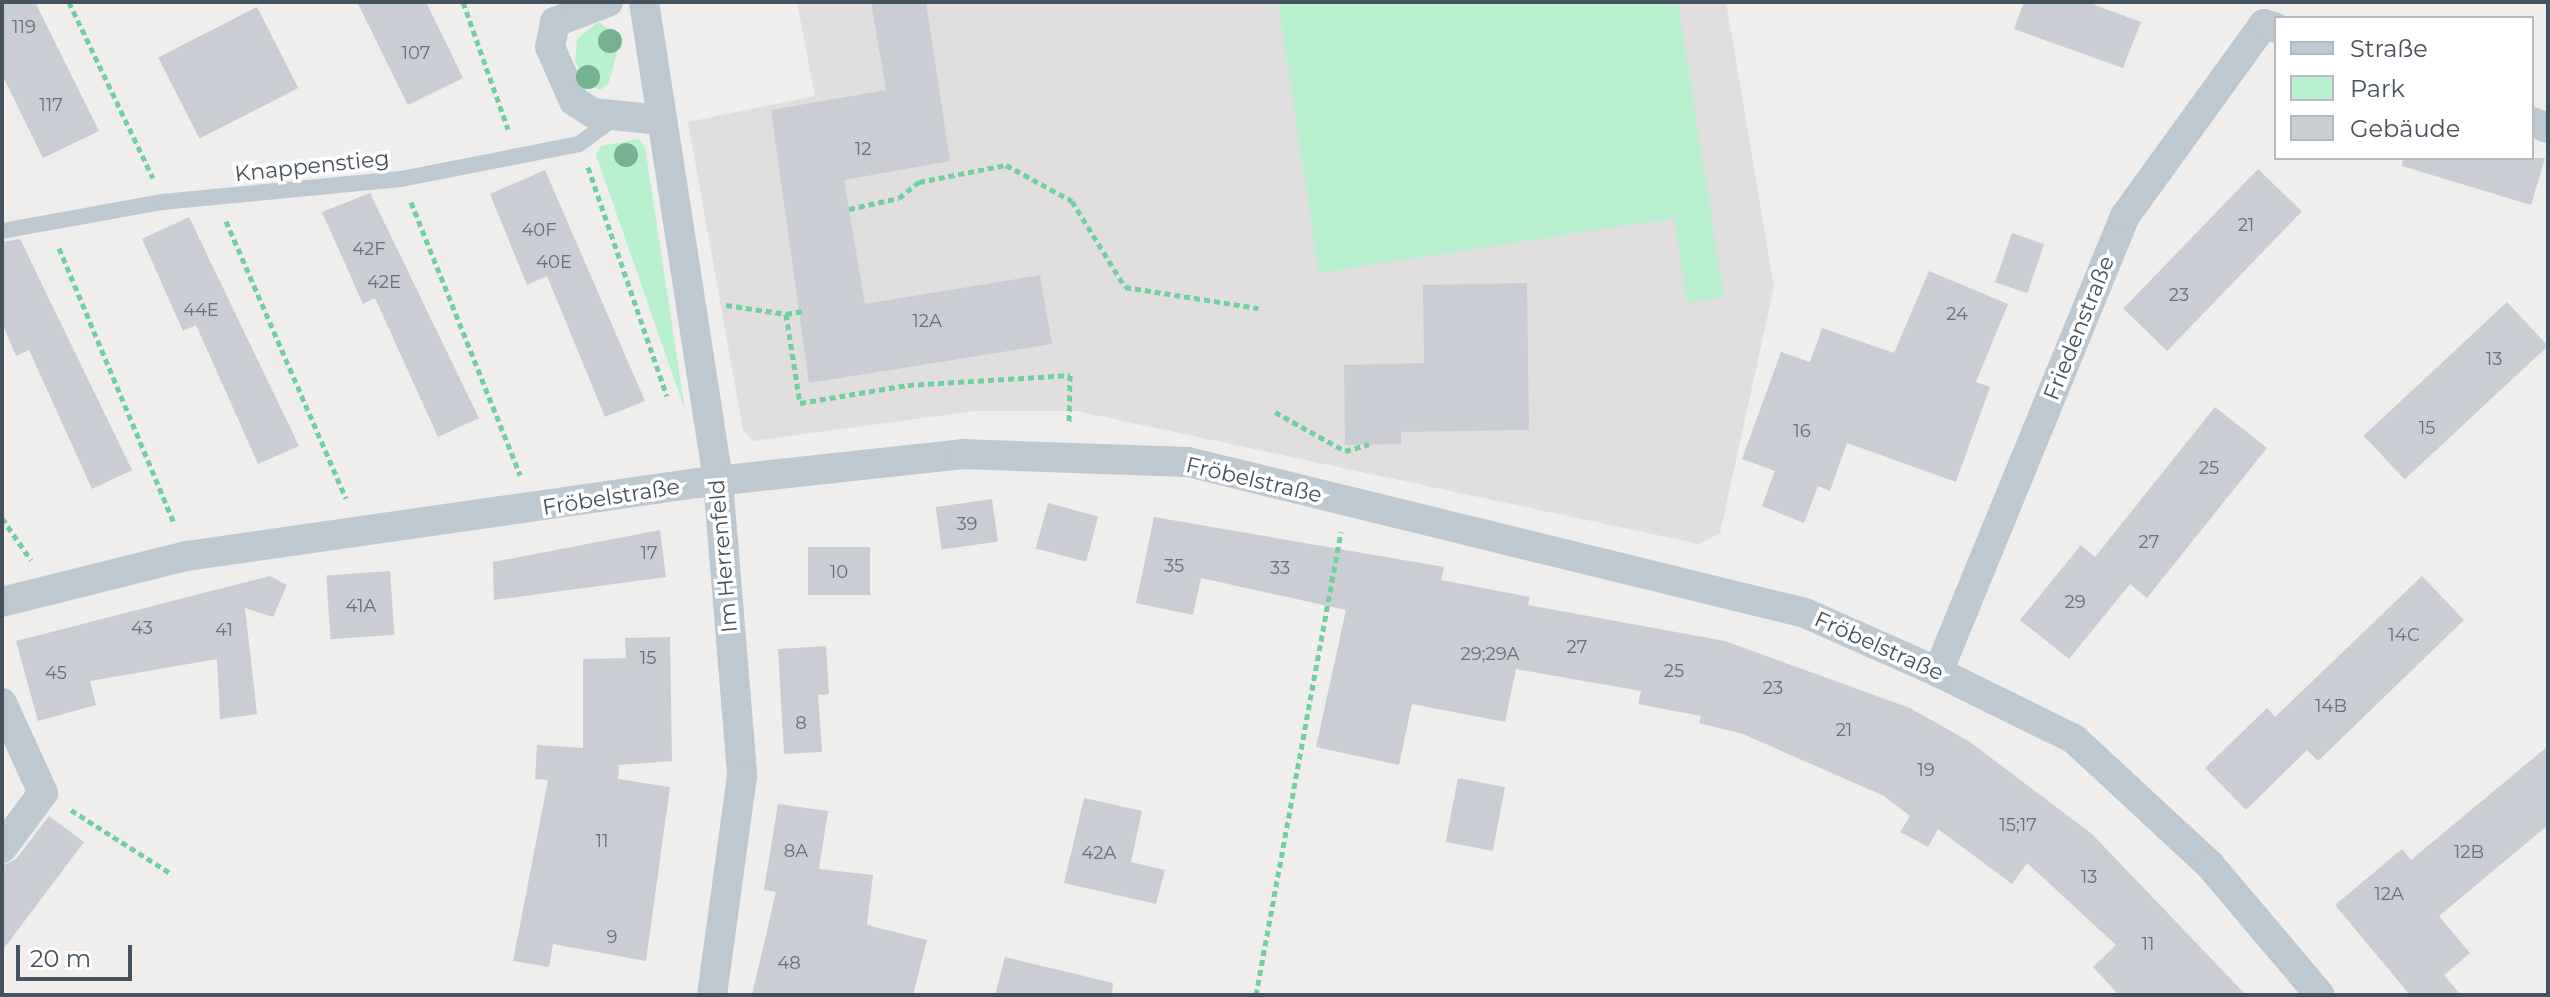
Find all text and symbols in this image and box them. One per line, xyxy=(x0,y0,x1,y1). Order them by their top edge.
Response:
house number: 119 xyxy=(12,16,36,38)
legend xyxy=(2274,16,2534,160)
text: Straße xyxy=(2350,34,2428,63)
house number: 107 xyxy=(402,42,430,64)
text: Park xyxy=(2350,74,2405,103)
house number: 117 xyxy=(39,94,63,116)
text: Gebäude xyxy=(2350,114,2460,143)
house number: 12 xyxy=(855,138,871,160)
street label: Knappenstieg xyxy=(233,145,391,187)
house number: 21 xyxy=(2238,214,2254,236)
house number: 40F xyxy=(521,219,557,241)
house number: 42F xyxy=(352,238,386,260)
house number: 40E xyxy=(536,251,572,273)
street label: Friedenstraße xyxy=(2038,252,2120,404)
house number: 42E xyxy=(367,271,401,293)
house number: 23 xyxy=(2169,284,2189,306)
house number: 44E xyxy=(183,299,219,321)
house number: 24 xyxy=(1946,303,1968,325)
house number: 12A xyxy=(912,310,942,332)
house number: 13 xyxy=(2486,348,2502,370)
house number: 15 xyxy=(2419,417,2435,439)
house number: 16 xyxy=(1793,420,1811,442)
street label: Fröbelstraße xyxy=(1183,452,1325,508)
house number: 25 xyxy=(2199,457,2219,479)
street label: Fröbelstraße xyxy=(540,473,682,521)
street label: Im Herrenfeld xyxy=(703,478,743,634)
house number: 39 xyxy=(956,513,978,535)
house number: 27 xyxy=(2139,531,2159,553)
house number: 17 xyxy=(640,542,658,564)
house number: 35 xyxy=(1164,555,1184,577)
house number: 33 xyxy=(1270,557,1290,579)
house number: 10 xyxy=(830,561,848,583)
house number: 29 xyxy=(2064,591,2086,613)
house number: 41A xyxy=(346,595,376,617)
street label: Fröbelstraße xyxy=(1810,606,1948,686)
house number: 43 xyxy=(131,617,153,639)
house number: 41 xyxy=(215,619,233,641)
house number: 14C xyxy=(2388,624,2420,646)
house number: 27 xyxy=(1567,636,1587,658)
house number: 29;29A xyxy=(1461,643,1519,665)
house number: 15 xyxy=(640,647,656,669)
house number: 25 xyxy=(1664,660,1684,682)
house number: 45 xyxy=(45,662,67,684)
house number: 23 xyxy=(1763,677,1783,699)
house number: 14B xyxy=(2315,695,2347,717)
house number: 8 xyxy=(795,712,807,734)
house number: 21 xyxy=(1836,719,1852,741)
house number: 19 xyxy=(1917,759,1935,781)
house number: 15;17 xyxy=(1999,814,2037,836)
house number: 11 xyxy=(596,830,608,852)
house number: 8A xyxy=(784,840,808,862)
house number: 12B xyxy=(2454,841,2484,863)
house number: 42A xyxy=(1082,842,1116,864)
house number: 13 xyxy=(2081,866,2097,888)
house number: 12A xyxy=(2374,883,2404,905)
house number: 9 xyxy=(607,926,617,948)
scale bar xyxy=(20,929,136,979)
house number: 11 xyxy=(2142,933,2154,955)
text: 20 m xyxy=(30,944,91,973)
house number: 48 xyxy=(777,952,801,974)

